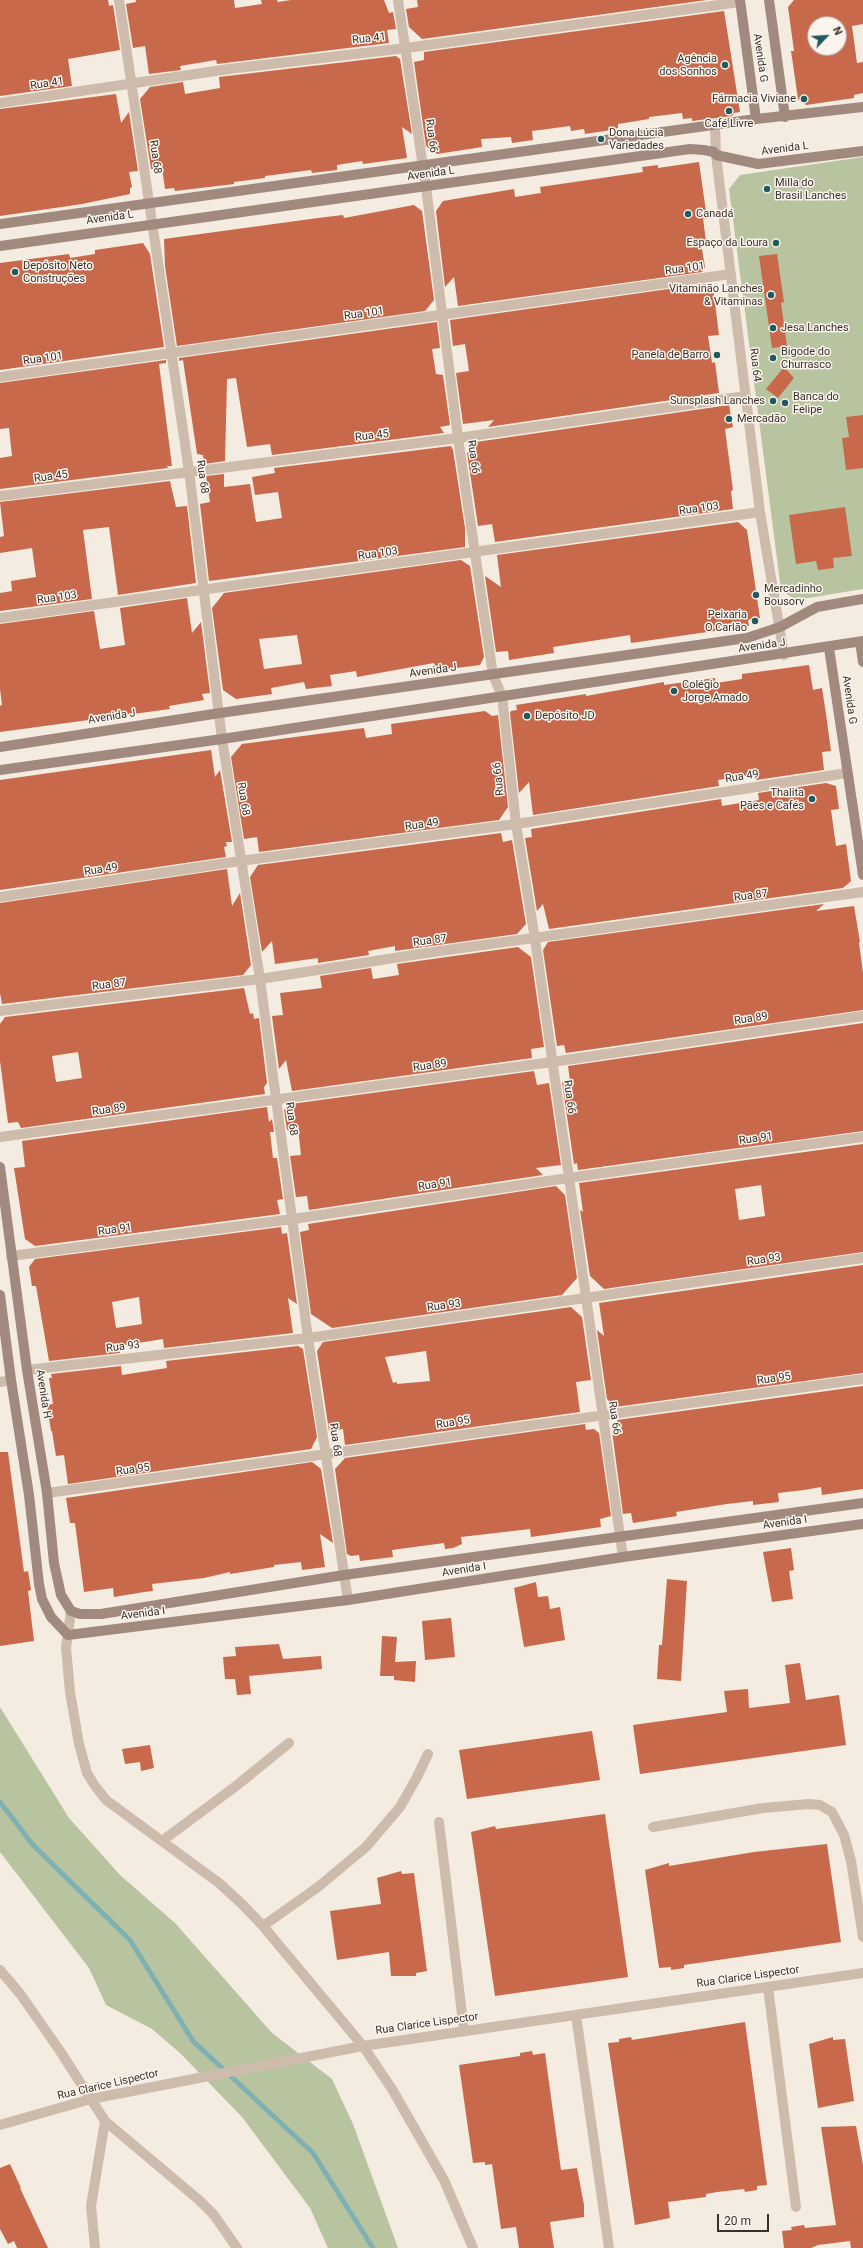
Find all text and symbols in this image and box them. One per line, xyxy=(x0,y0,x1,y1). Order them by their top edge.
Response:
north arrow xyxy=(807,16,847,56)
text: N xyxy=(830,25,845,37)
street label: Rua 41 xyxy=(351,31,387,47)
street label: Avenida G xyxy=(750,33,770,83)
place label: Agência dos Sonhos xyxy=(659,52,717,78)
marker: Agência dos Sonhos xyxy=(720,60,730,70)
street label: Rua 41 xyxy=(29,75,65,93)
place label: Fármacia Viviane xyxy=(712,92,796,106)
marker: Fármacia Viviane xyxy=(799,94,809,104)
marker: Café Livre xyxy=(724,106,734,116)
place label: Café Livre xyxy=(705,117,753,131)
street label: Rua 66 xyxy=(422,118,440,154)
place label: Dona Lúcia Variedades xyxy=(609,126,664,152)
marker: Dona Lúcia Variedades xyxy=(596,134,606,144)
street label: Rua 68 xyxy=(146,139,164,175)
street label: Avenida L xyxy=(761,140,809,158)
street label: Avenida L xyxy=(407,164,455,184)
place label: Milla do Brasil Lanches xyxy=(775,176,846,202)
marker: Milla do Brasil Lanches xyxy=(762,184,772,194)
place label: Canadá xyxy=(696,207,733,221)
street label: Avenida L xyxy=(86,208,134,228)
marker: Canadá xyxy=(683,209,693,219)
place label: Espaço da Loura xyxy=(686,236,768,250)
marker: Espaço da Loura xyxy=(771,238,781,248)
place label: Depósito Neto Construções xyxy=(23,259,93,285)
street label: Rua 101 xyxy=(664,260,706,278)
marker: Depósito Neto Construções xyxy=(10,267,20,277)
place label: Vitaminão Lanches & Vitaminas xyxy=(669,282,763,308)
marker: Vitaminão Lanches & Vitaminas xyxy=(766,290,776,300)
street label: Rua 101 xyxy=(343,305,385,323)
place label: Jesa Lanches xyxy=(781,321,849,335)
marker: Jesa Lanches xyxy=(768,323,778,333)
place label: Bigode do Churrasco xyxy=(781,345,831,371)
street label: Rua 64 xyxy=(746,347,764,383)
place label: Panela de Barro xyxy=(632,348,709,362)
street label: Rua 101 xyxy=(22,350,64,368)
marker: Panela de Barro xyxy=(712,350,722,360)
marker: Bigode do Churrasco xyxy=(768,353,778,363)
place label: Banca do Felipe xyxy=(793,390,839,416)
place label: Sunsplash Lanches xyxy=(670,394,765,408)
marker: Sunsplash Lanches xyxy=(768,396,778,406)
marker: Banca do Felipe xyxy=(780,398,790,408)
place label: Mercadão xyxy=(737,412,786,426)
marker: Mercadão xyxy=(724,414,734,424)
street label: Rua 45 xyxy=(354,427,390,445)
street label: Rua 66 xyxy=(464,439,482,475)
street label: Rua 68 xyxy=(193,459,211,495)
street label: Rua 45 xyxy=(33,468,69,486)
street label: Rua 103 xyxy=(678,500,720,518)
street label: Rua 103 xyxy=(357,545,399,563)
place label: Mercadinho Bousorv xyxy=(764,582,822,608)
street label: Rua 103 xyxy=(36,589,78,607)
marker: Mercadinho Bousorv xyxy=(751,590,761,600)
place label: Peixaria O Carlão xyxy=(705,608,747,634)
marker: Peixaria O Carlão xyxy=(750,616,760,626)
street label: Avenida J xyxy=(737,636,787,656)
street label: Avenida J xyxy=(408,661,458,681)
street label: Avenida G xyxy=(839,675,859,725)
place label: Colégio Jorge Amado xyxy=(682,678,748,704)
marker: Colégio Jorge Amado xyxy=(669,686,679,696)
street label: Avenida J xyxy=(87,707,137,727)
place label: Depósito JD xyxy=(535,709,595,723)
marker: Depósito JD xyxy=(522,711,532,721)
street label: Rua 66 xyxy=(491,761,507,797)
street label: Rua 49 xyxy=(724,768,760,786)
street label: Rua 68 xyxy=(234,781,252,817)
place label: Thalita Pães e Cafés xyxy=(740,786,804,812)
marker: Thalita Pães e Cafés xyxy=(807,794,817,804)
street label: Rua 49 xyxy=(404,816,440,834)
street label: Rua 49 xyxy=(83,861,119,879)
street label: Rua 87 xyxy=(733,887,769,905)
street label: Rua 87 xyxy=(412,932,448,950)
street label: Rua 87 xyxy=(91,976,127,994)
street label: Rua 89 xyxy=(733,1010,769,1028)
street label: Rua 89 xyxy=(412,1057,448,1075)
street label: Rua 66 xyxy=(560,1079,578,1115)
street label: Rua 89 xyxy=(91,1101,127,1119)
street label: Rua 68 xyxy=(282,1101,300,1137)
street label: Rua 91 xyxy=(738,1130,774,1148)
street label: Rua 91 xyxy=(417,1176,453,1194)
street label: Rua 91 xyxy=(97,1221,133,1239)
street label: Rua 93 xyxy=(746,1251,782,1269)
street label: Rua 93 xyxy=(426,1297,462,1315)
street label: Rua 93 xyxy=(105,1338,141,1356)
street label: Avenida H xyxy=(33,1369,53,1419)
street label: Rua 95 xyxy=(756,1370,792,1388)
street label: Rua 66 xyxy=(605,1400,623,1436)
street label: Rua 95 xyxy=(435,1414,471,1432)
street label: Rua 68 xyxy=(326,1422,344,1458)
street label: Rua 95 xyxy=(115,1461,151,1479)
street label: Avenida I xyxy=(762,1513,808,1533)
street label: Avenida I xyxy=(441,1560,487,1580)
street label: Avenida I xyxy=(120,1605,166,1623)
street label: Rua Clarice Lispector xyxy=(696,1963,800,1991)
street label: Rua Clarice Lispector xyxy=(375,2010,479,2038)
street label: Rua Clarice Lispector xyxy=(56,2067,160,2103)
scale bar xyxy=(719,2206,771,2232)
text: 20 m xyxy=(724,2214,751,2228)

